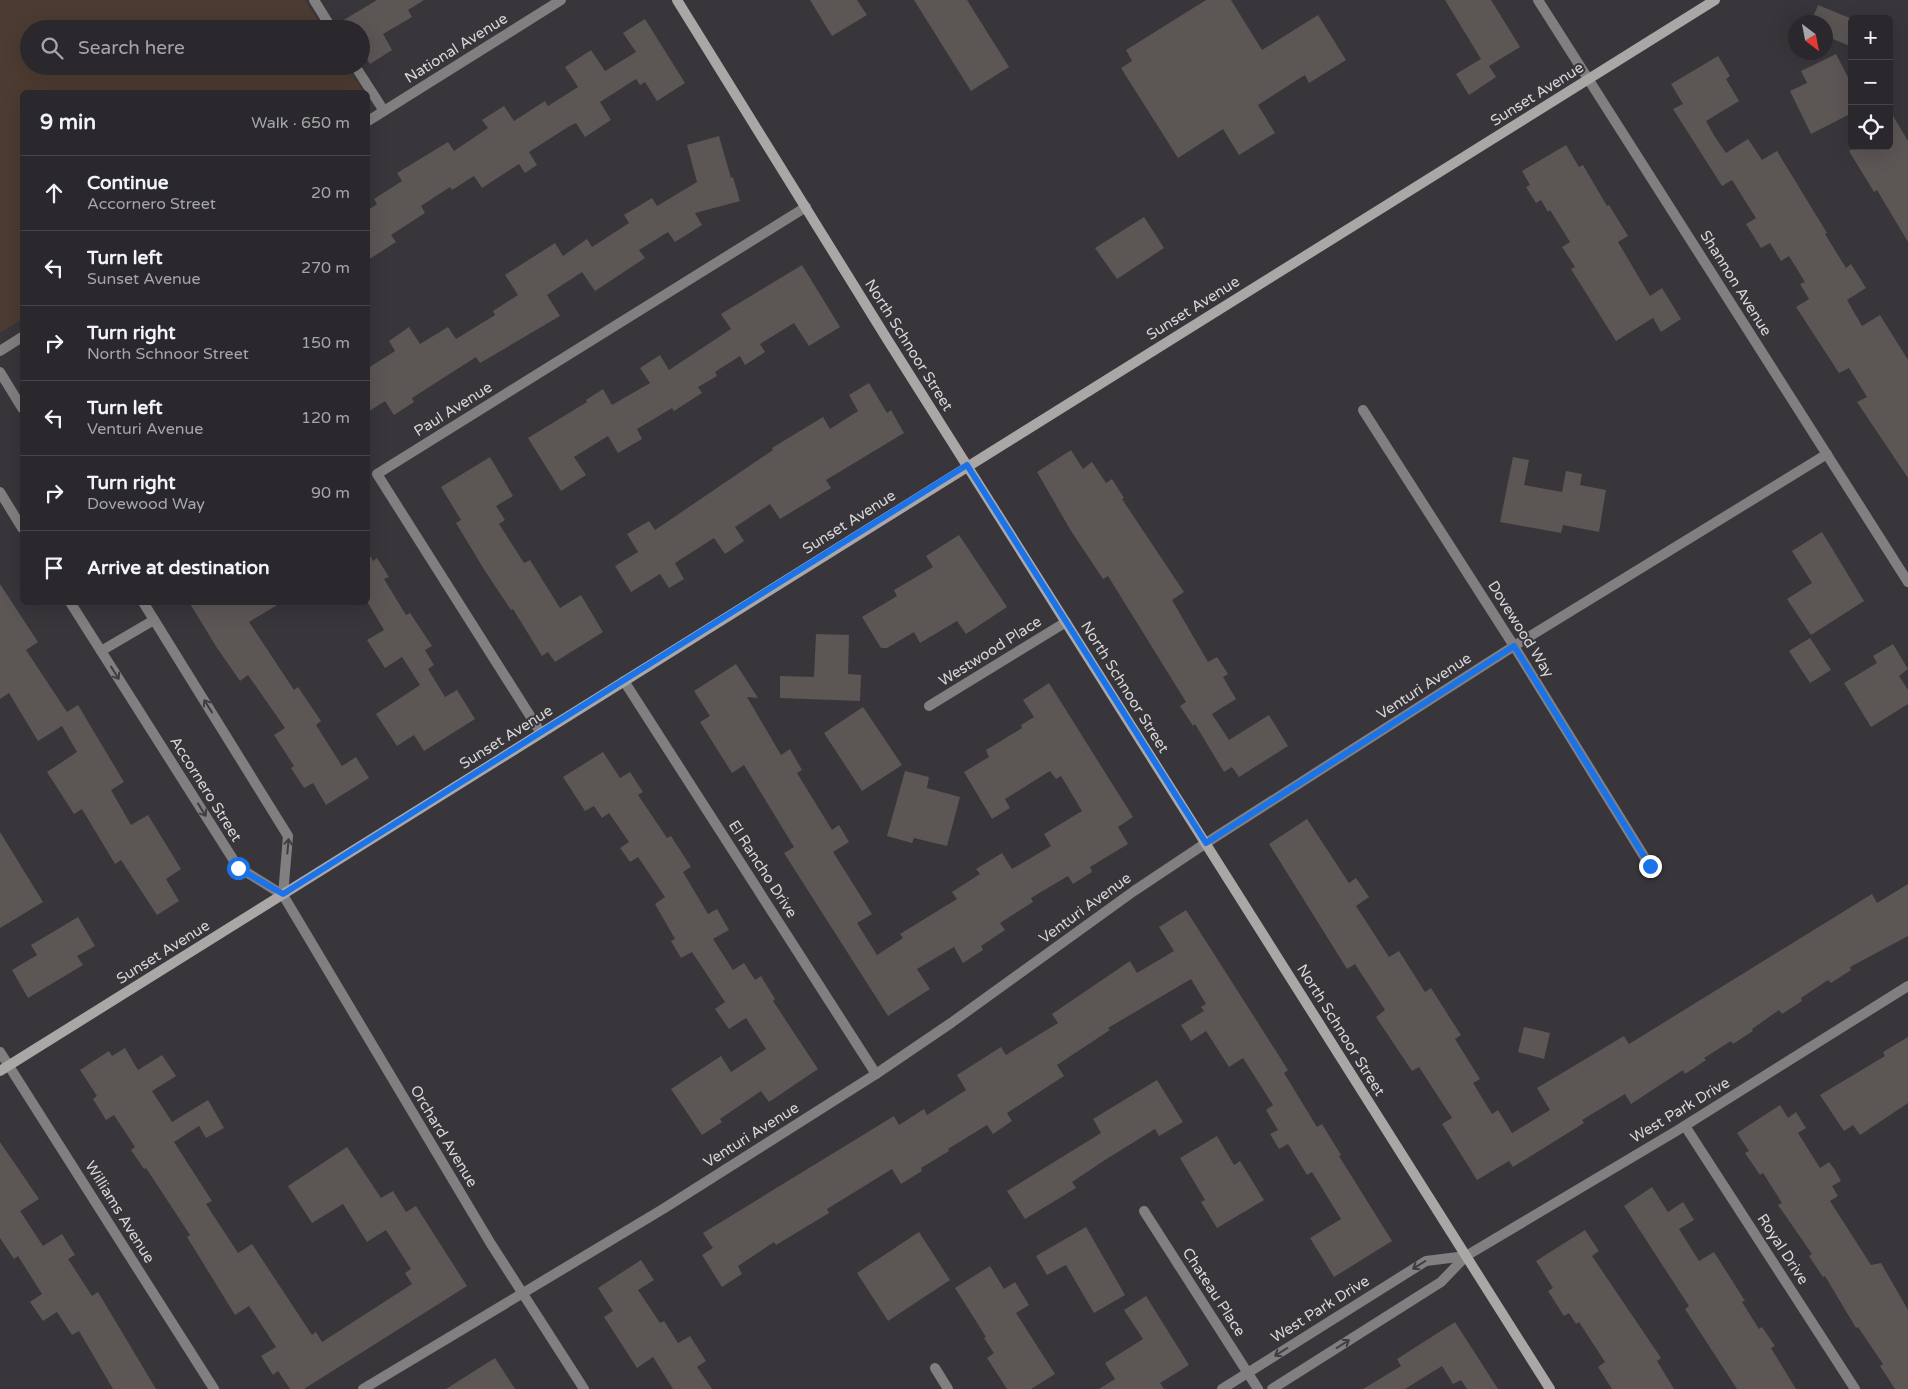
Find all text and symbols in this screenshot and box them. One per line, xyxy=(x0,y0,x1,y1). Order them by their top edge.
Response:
street label: National Avenue xyxy=(401,9,511,87)
north arrow xyxy=(1788,15,1833,60)
map controls xyxy=(1848,15,1893,150)
button: + xyxy=(1848,15,1893,60)
search box xyxy=(20,20,370,75)
icon: search xyxy=(38,34,66,62)
text: Search here xyxy=(78,37,185,59)
street label: Sunset Avenue xyxy=(1487,58,1587,130)
button: − xyxy=(1848,60,1893,105)
button: locate xyxy=(1848,105,1893,150)
text: 9 min xyxy=(40,110,96,135)
text: Walk · 650 m xyxy=(251,113,350,133)
text: Continue xyxy=(87,172,169,194)
icon: ahead xyxy=(40,179,68,207)
text: 20 m xyxy=(311,183,350,203)
text: Accornero Street xyxy=(87,194,216,214)
street label: Shannon Avenue xyxy=(1696,227,1776,339)
text: Turn left xyxy=(87,247,163,269)
icon: left xyxy=(40,254,68,282)
text: 270 m xyxy=(301,258,350,278)
text: Sunset Avenue xyxy=(87,269,200,289)
street label: Sunset Avenue xyxy=(1143,272,1243,344)
street label: North Schnoor Street xyxy=(861,276,957,414)
text: Turn right xyxy=(87,322,175,344)
icon: right xyxy=(40,329,68,357)
text: 150 m xyxy=(301,333,350,353)
text: North Schnoor Street xyxy=(87,344,249,364)
street label: Paul Avenue xyxy=(411,378,495,440)
text: Turn left xyxy=(87,397,163,419)
icon: left xyxy=(40,404,68,432)
text: 120 m xyxy=(301,408,350,428)
text: Venturi Avenue xyxy=(87,419,203,439)
text: Turn right xyxy=(87,472,175,494)
icon: right xyxy=(40,479,68,507)
text: 90 m xyxy=(311,483,350,503)
street label: Sunset Avenue xyxy=(799,486,899,558)
text: Dovewood Way xyxy=(87,494,205,514)
icon: arrive xyxy=(40,554,68,582)
text: Arrive at destination xyxy=(87,557,270,579)
street label: Dovewood Way xyxy=(1484,577,1558,681)
street label: Westwood Place xyxy=(935,612,1045,690)
street label: North Schnoor Street xyxy=(1077,618,1173,756)
street label: Venturi Avenue xyxy=(1373,649,1475,723)
one-way arrow xyxy=(110,666,120,680)
one-way arrow xyxy=(203,700,213,714)
street label: Sunset Avenue xyxy=(456,701,556,773)
street label: Accornero Street xyxy=(166,733,246,845)
one-way arrow xyxy=(197,803,207,817)
street label: El Rancho Drive xyxy=(725,817,801,921)
one-way arrow xyxy=(283,838,292,854)
route end xyxy=(1639,855,1662,878)
route start xyxy=(227,857,250,880)
street label: Venturi Avenue xyxy=(1036,869,1134,947)
street label: Sunset Avenue xyxy=(113,916,213,988)
street label: North Schnoor Street xyxy=(1293,961,1389,1099)
street label: West Park Drive xyxy=(1627,1073,1733,1147)
street label: Orchard Avenue xyxy=(406,1082,482,1190)
street label: Venturi Avenue xyxy=(700,1098,802,1172)
street label: Williams Avenue xyxy=(81,1158,159,1266)
street label: Royal Drive xyxy=(1753,1210,1813,1288)
street label: Chateau Place xyxy=(1179,1244,1249,1340)
one-way arrow xyxy=(1412,1261,1426,1271)
street label: West Park Drive xyxy=(1267,1272,1373,1346)
one-way arrow xyxy=(1335,1339,1349,1349)
one-way arrow xyxy=(1274,1346,1288,1357)

